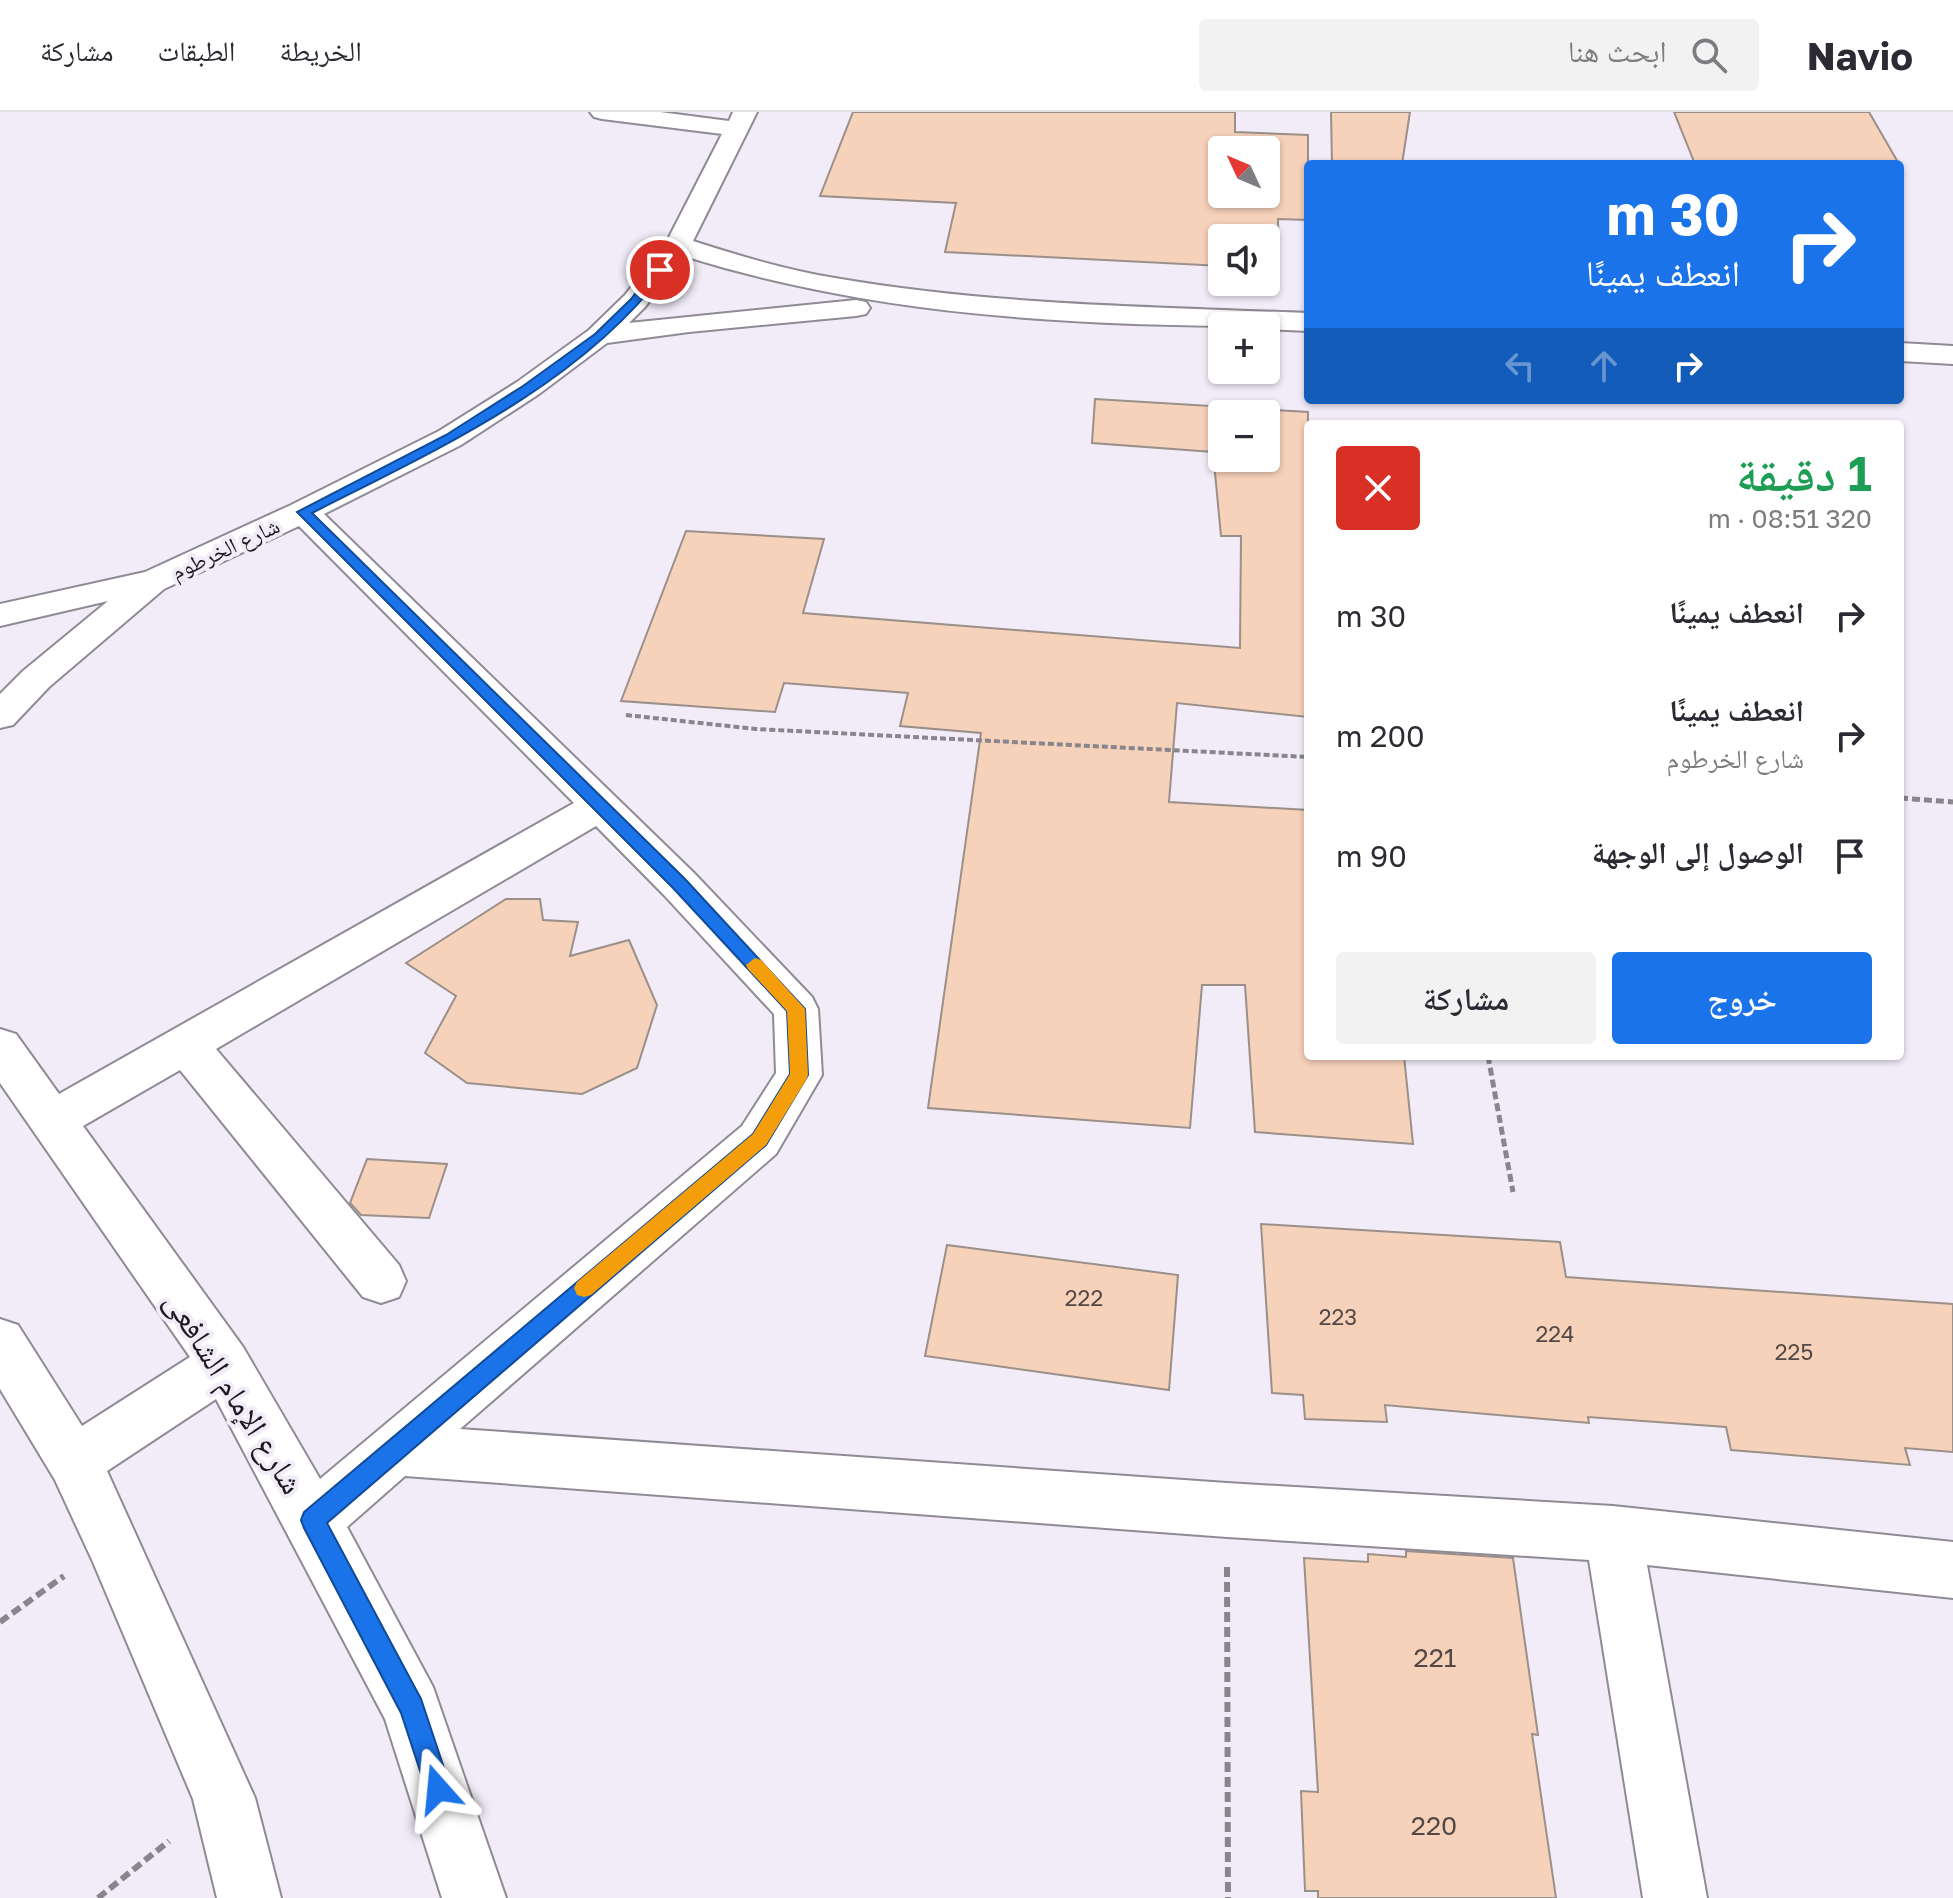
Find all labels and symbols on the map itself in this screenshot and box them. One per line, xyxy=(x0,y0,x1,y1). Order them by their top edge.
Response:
north arrow xyxy=(1208,136,1280,208)
pin xyxy=(626,236,694,304)
street label: شارع الخرطوم xyxy=(167,511,284,587)
street label: شارع الإمام الشافعى xyxy=(155,1284,313,1502)
house number: 222 xyxy=(1065,1284,1103,1311)
house number: 223 xyxy=(1319,1303,1357,1330)
house number: 224 xyxy=(1536,1320,1574,1347)
house number: 225 xyxy=(1775,1338,1813,1365)
house number: 221 xyxy=(1414,1642,1456,1673)
position arrow xyxy=(396,1747,480,1831)
house number: 220 xyxy=(1411,1810,1457,1841)

